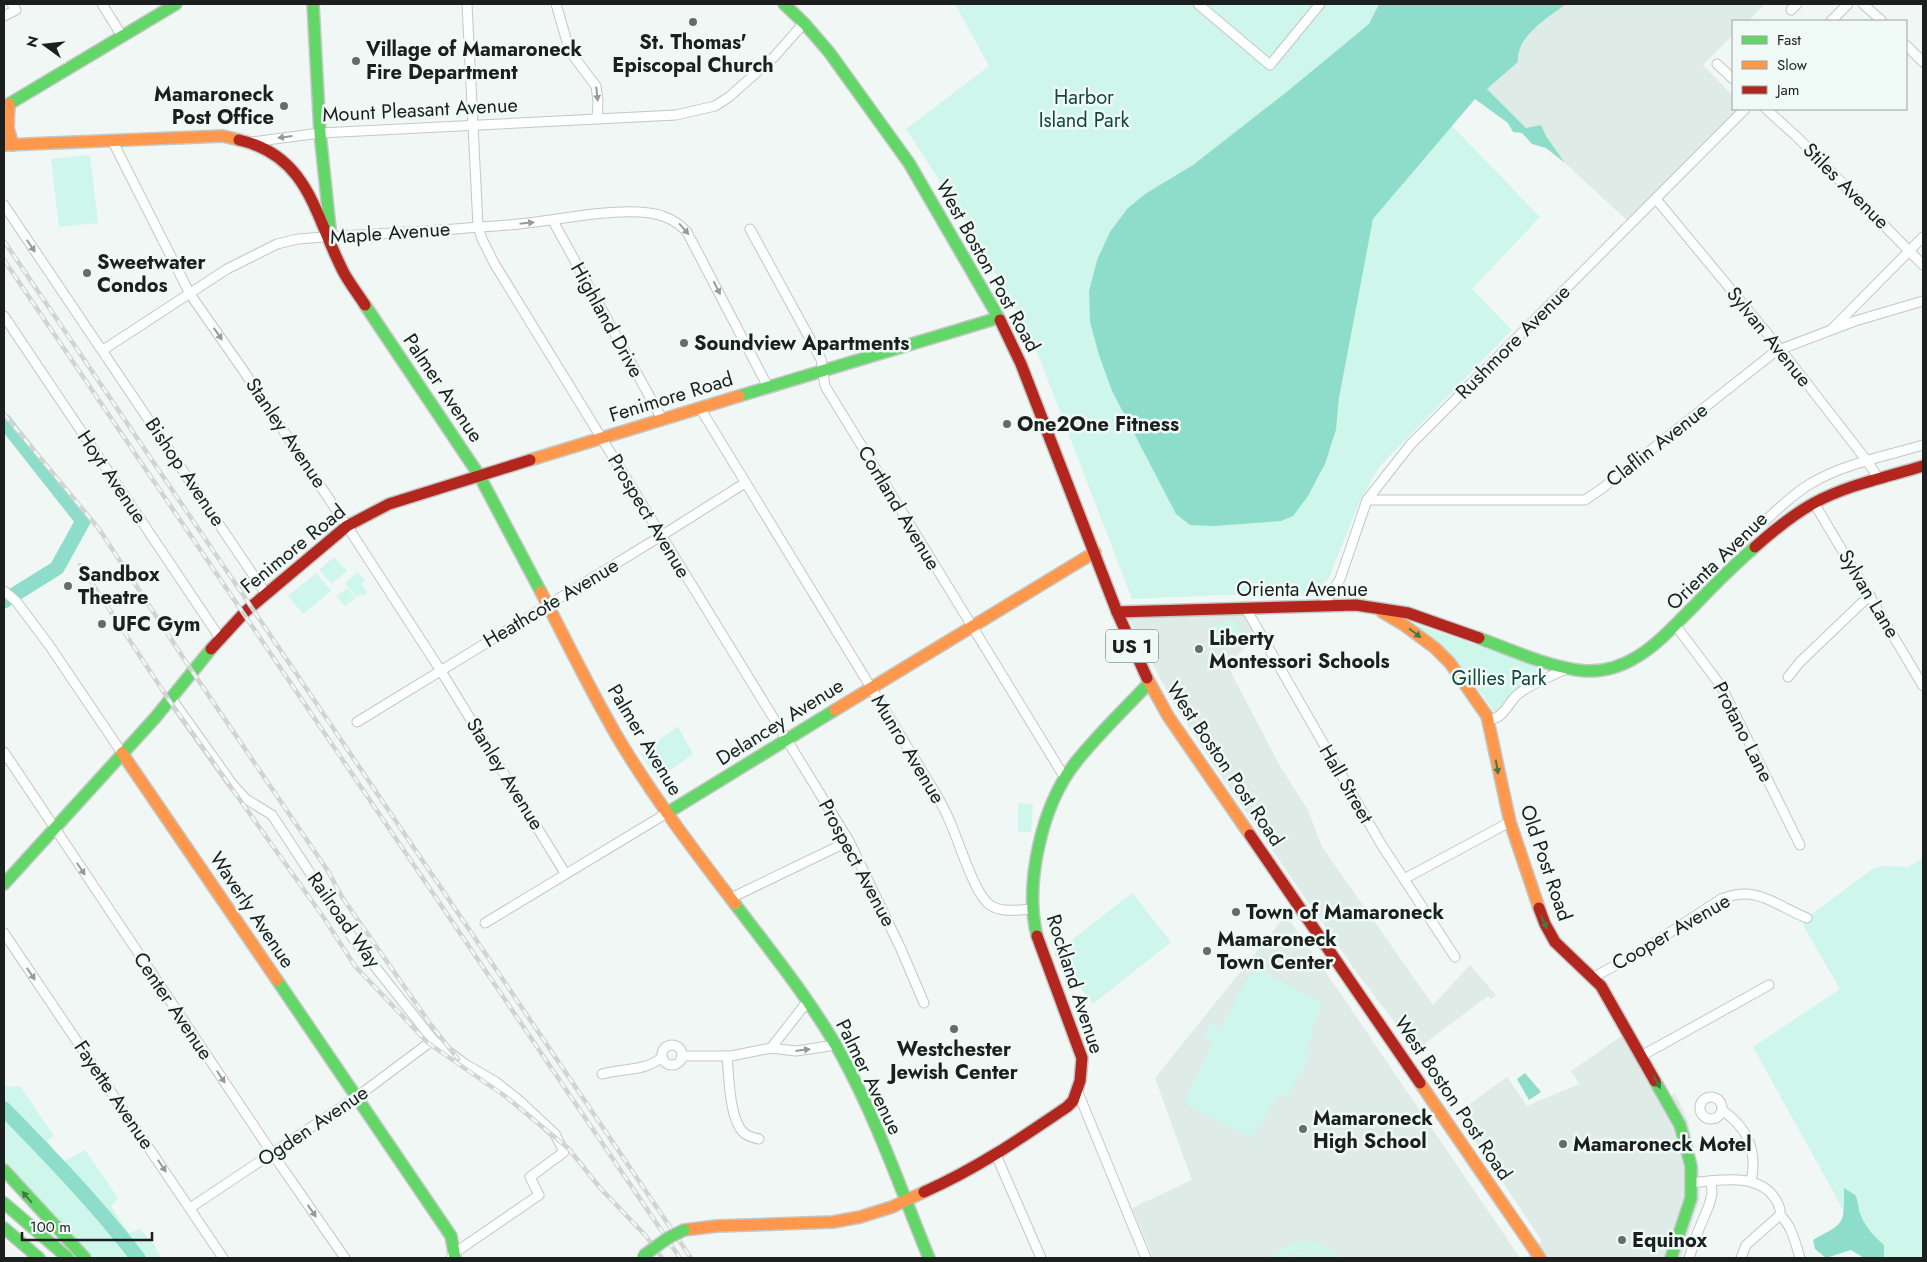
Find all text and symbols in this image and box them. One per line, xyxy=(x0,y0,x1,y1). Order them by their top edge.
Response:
marker: St. Thomas' Episcopal Church xyxy=(687,16,699,28)
north arrow xyxy=(20,20,70,70)
legend xyxy=(1732,20,1907,110)
place label: St. Thomas' Episcopal Church xyxy=(612,28,774,80)
text: Fast xyxy=(1777,29,1801,51)
text: N xyxy=(21,34,44,50)
place label: Village of Mamaroneck Fire Department xyxy=(365,35,582,87)
text: Slow xyxy=(1777,54,1808,76)
marker: Village of Mamaroneck Fire Department xyxy=(350,55,362,67)
text: Jam xyxy=(1775,79,1800,101)
place label: Mamaroneck Post Office xyxy=(154,80,274,132)
park label: Harbor Island Park xyxy=(1039,83,1130,135)
one-way arrow xyxy=(593,87,601,103)
street label: Mount Pleasant Avenue xyxy=(322,90,518,130)
marker: Mamaroneck Post Office xyxy=(278,100,290,112)
one-way arrow xyxy=(277,134,293,142)
street label: Stiles Avenue xyxy=(1796,136,1896,236)
street label: West Boston Post Road xyxy=(929,175,1047,357)
street label: Maple Avenue xyxy=(329,214,451,252)
one-way arrow xyxy=(519,219,535,227)
one-way arrow xyxy=(678,223,689,236)
one-way arrow xyxy=(26,239,36,252)
place label: Sweetwater Condos xyxy=(97,248,207,300)
street label: Highland Drive xyxy=(563,257,651,383)
marker: Sweetwater Condos xyxy=(81,267,93,279)
street label: Rushmore Avenue xyxy=(1449,278,1577,406)
one-way arrow xyxy=(713,281,721,295)
street label: Sylvan Avenue xyxy=(1719,281,1819,393)
one-way arrow xyxy=(213,327,223,340)
street label: Palmer Avenue xyxy=(396,328,490,448)
place label: Soundview Apartments xyxy=(694,329,909,358)
marker: Soundview Apartments xyxy=(678,337,690,349)
street label: Fenimore Road xyxy=(606,364,736,430)
street label: Stanley Avenue xyxy=(238,372,334,494)
street label: Claflin Avenue xyxy=(1600,396,1714,494)
place label: One2One Fitness xyxy=(1017,410,1179,439)
street label: Bishop Avenue xyxy=(138,412,232,532)
marker: One2One Fitness xyxy=(1001,418,1013,430)
street label: Hoyt Avenue xyxy=(70,425,154,529)
street label: Cortland Avenue xyxy=(850,440,948,576)
street label: Prospect Avenue xyxy=(600,448,698,584)
street label: Fenimore Road xyxy=(234,497,352,601)
street label: Orienta Avenue xyxy=(1660,505,1774,617)
street label: Sylvan Lane xyxy=(1831,544,1907,644)
street label: Heathcote Avenue xyxy=(478,551,624,655)
place label: Sandbox Theatre xyxy=(78,560,160,612)
street label: Orienta Avenue xyxy=(1236,575,1368,604)
marker: Sandbox Theatre xyxy=(62,580,74,592)
place label: UFC Gym xyxy=(112,610,201,639)
marker: UFC Gym xyxy=(96,618,108,630)
place label: Liberty Montessori Schools xyxy=(1209,624,1390,676)
one-way arrow xyxy=(1408,627,1421,638)
road number: US 1 xyxy=(1106,630,1158,662)
marker: Liberty Montessori Schools xyxy=(1193,643,1205,655)
park label: Gillies Park xyxy=(1451,664,1547,693)
street label: Delancey Avenue xyxy=(711,671,849,773)
street label: West Boston Post Road xyxy=(1159,676,1291,852)
street label: Protano Lane xyxy=(1705,677,1781,787)
street label: Palmer Avenue xyxy=(600,679,690,801)
street label: Munro Avenue xyxy=(864,689,952,809)
street label: Stanley Avenue xyxy=(459,712,551,836)
street label: Hall Street xyxy=(1312,739,1380,829)
one-way arrow xyxy=(1494,759,1502,775)
street label: Prospect Avenue xyxy=(811,794,903,932)
street label: Old Post Road xyxy=(1513,801,1579,925)
street label: Waverly Avenue xyxy=(202,846,302,974)
one-way arrow xyxy=(76,863,86,876)
street label: Railroad Way xyxy=(300,866,388,974)
street label: Cooper Avenue xyxy=(1606,886,1736,978)
place label: Town of Mamaroneck xyxy=(1246,898,1444,927)
marker: Town of Mamaroneck xyxy=(1230,906,1242,918)
street label: Rockland Avenue xyxy=(1039,911,1111,1057)
one-way arrow xyxy=(1541,915,1549,929)
place label: Mamaroneck Town Center xyxy=(1217,925,1337,977)
marker: Mamaroneck Town Center xyxy=(1201,945,1213,957)
street label: Center Avenue xyxy=(126,946,220,1066)
one-way arrow xyxy=(26,967,36,981)
street label: West Boston Post Road xyxy=(1387,1010,1519,1186)
street label: Palmer Avenue xyxy=(828,1014,910,1140)
marker: Westchester Jewish Center xyxy=(948,1023,960,1035)
street label: Fayette Avenue xyxy=(67,1035,161,1155)
place label: Westchester Jewish Center xyxy=(886,1035,1019,1087)
one-way arrow xyxy=(796,1046,812,1054)
one-way arrow xyxy=(216,1070,226,1083)
one-way arrow xyxy=(1653,1075,1661,1089)
street label: Ogden Avenue xyxy=(252,1078,374,1174)
place label: Mamaroneck High School xyxy=(1313,1104,1433,1156)
marker: Mamaroneck High School xyxy=(1297,1123,1309,1135)
place label: Mamaroneck Motel xyxy=(1573,1130,1752,1159)
marker: Mamaroneck Motel xyxy=(1557,1138,1569,1150)
one-way arrow xyxy=(157,1159,167,1173)
one-way arrow xyxy=(22,1191,33,1204)
one-way arrow xyxy=(307,1204,317,1218)
scale bar xyxy=(22,1210,152,1242)
text: 100 m xyxy=(30,1216,71,1238)
place label: Equinox xyxy=(1632,1226,1707,1255)
marker: Equinox xyxy=(1616,1234,1628,1246)

